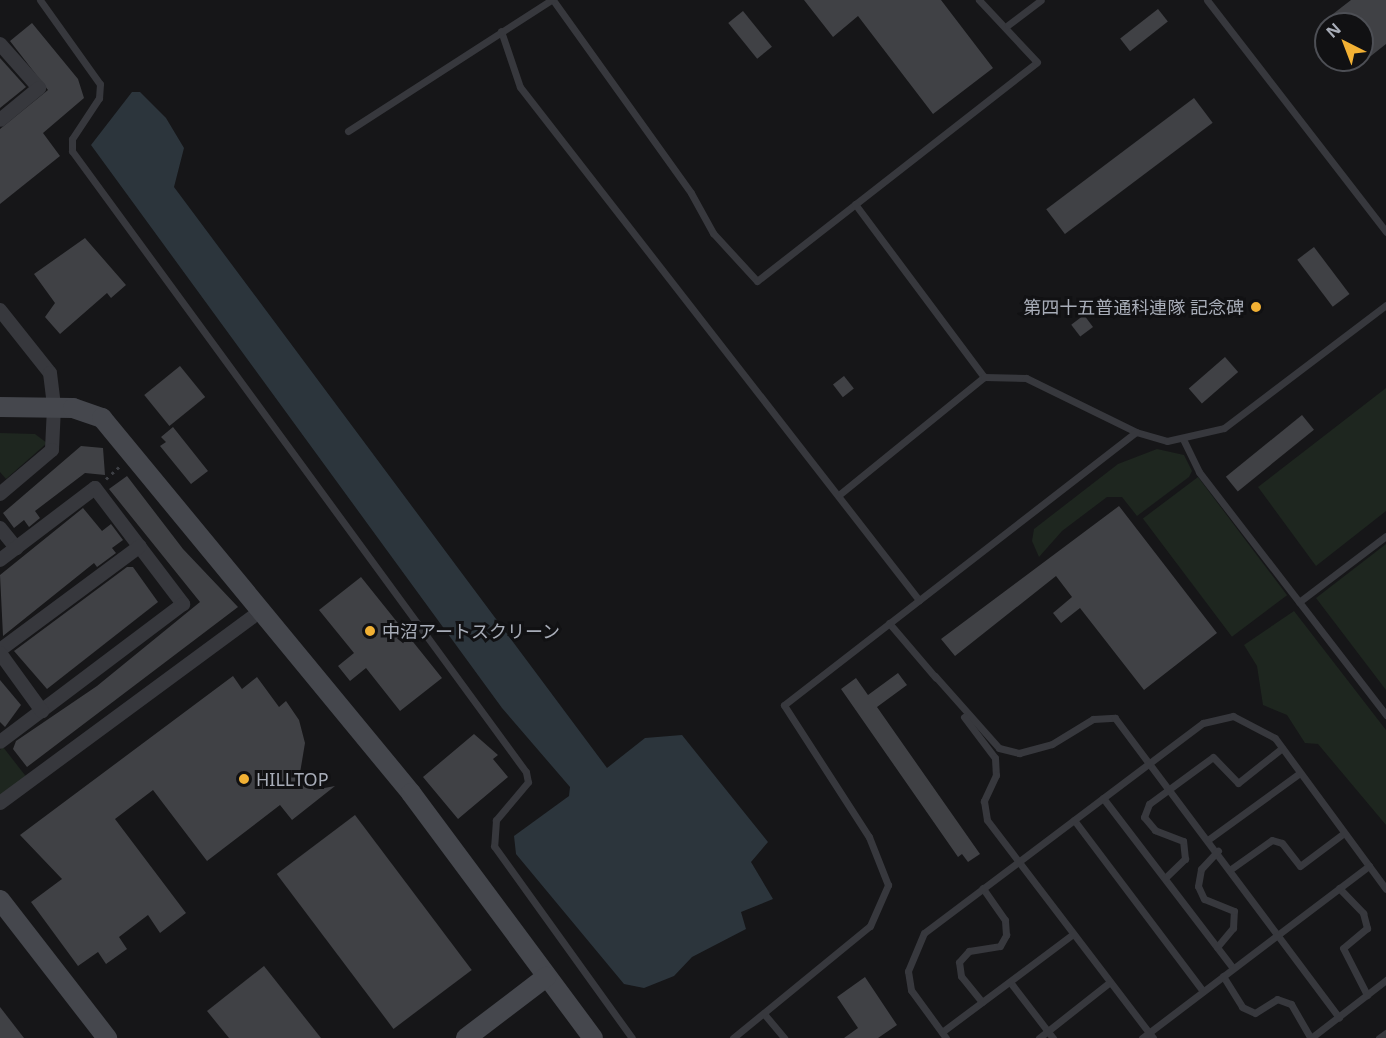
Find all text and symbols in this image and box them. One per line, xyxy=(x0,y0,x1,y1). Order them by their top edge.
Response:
north arrow xyxy=(1314,12,1374,72)
text: N xyxy=(1321,18,1345,43)
place label: 第四十五普通科連隊 記念碑 xyxy=(1023,296,1244,318)
marker: 第四十五普通科連隊 記念碑 xyxy=(1249,300,1263,314)
place label: 中沼アートスクリーン xyxy=(382,620,561,642)
marker: 中沼アートスクリーン xyxy=(363,624,377,638)
place label: HILLTOP xyxy=(256,768,329,790)
marker: HILLTOP xyxy=(237,772,251,786)

